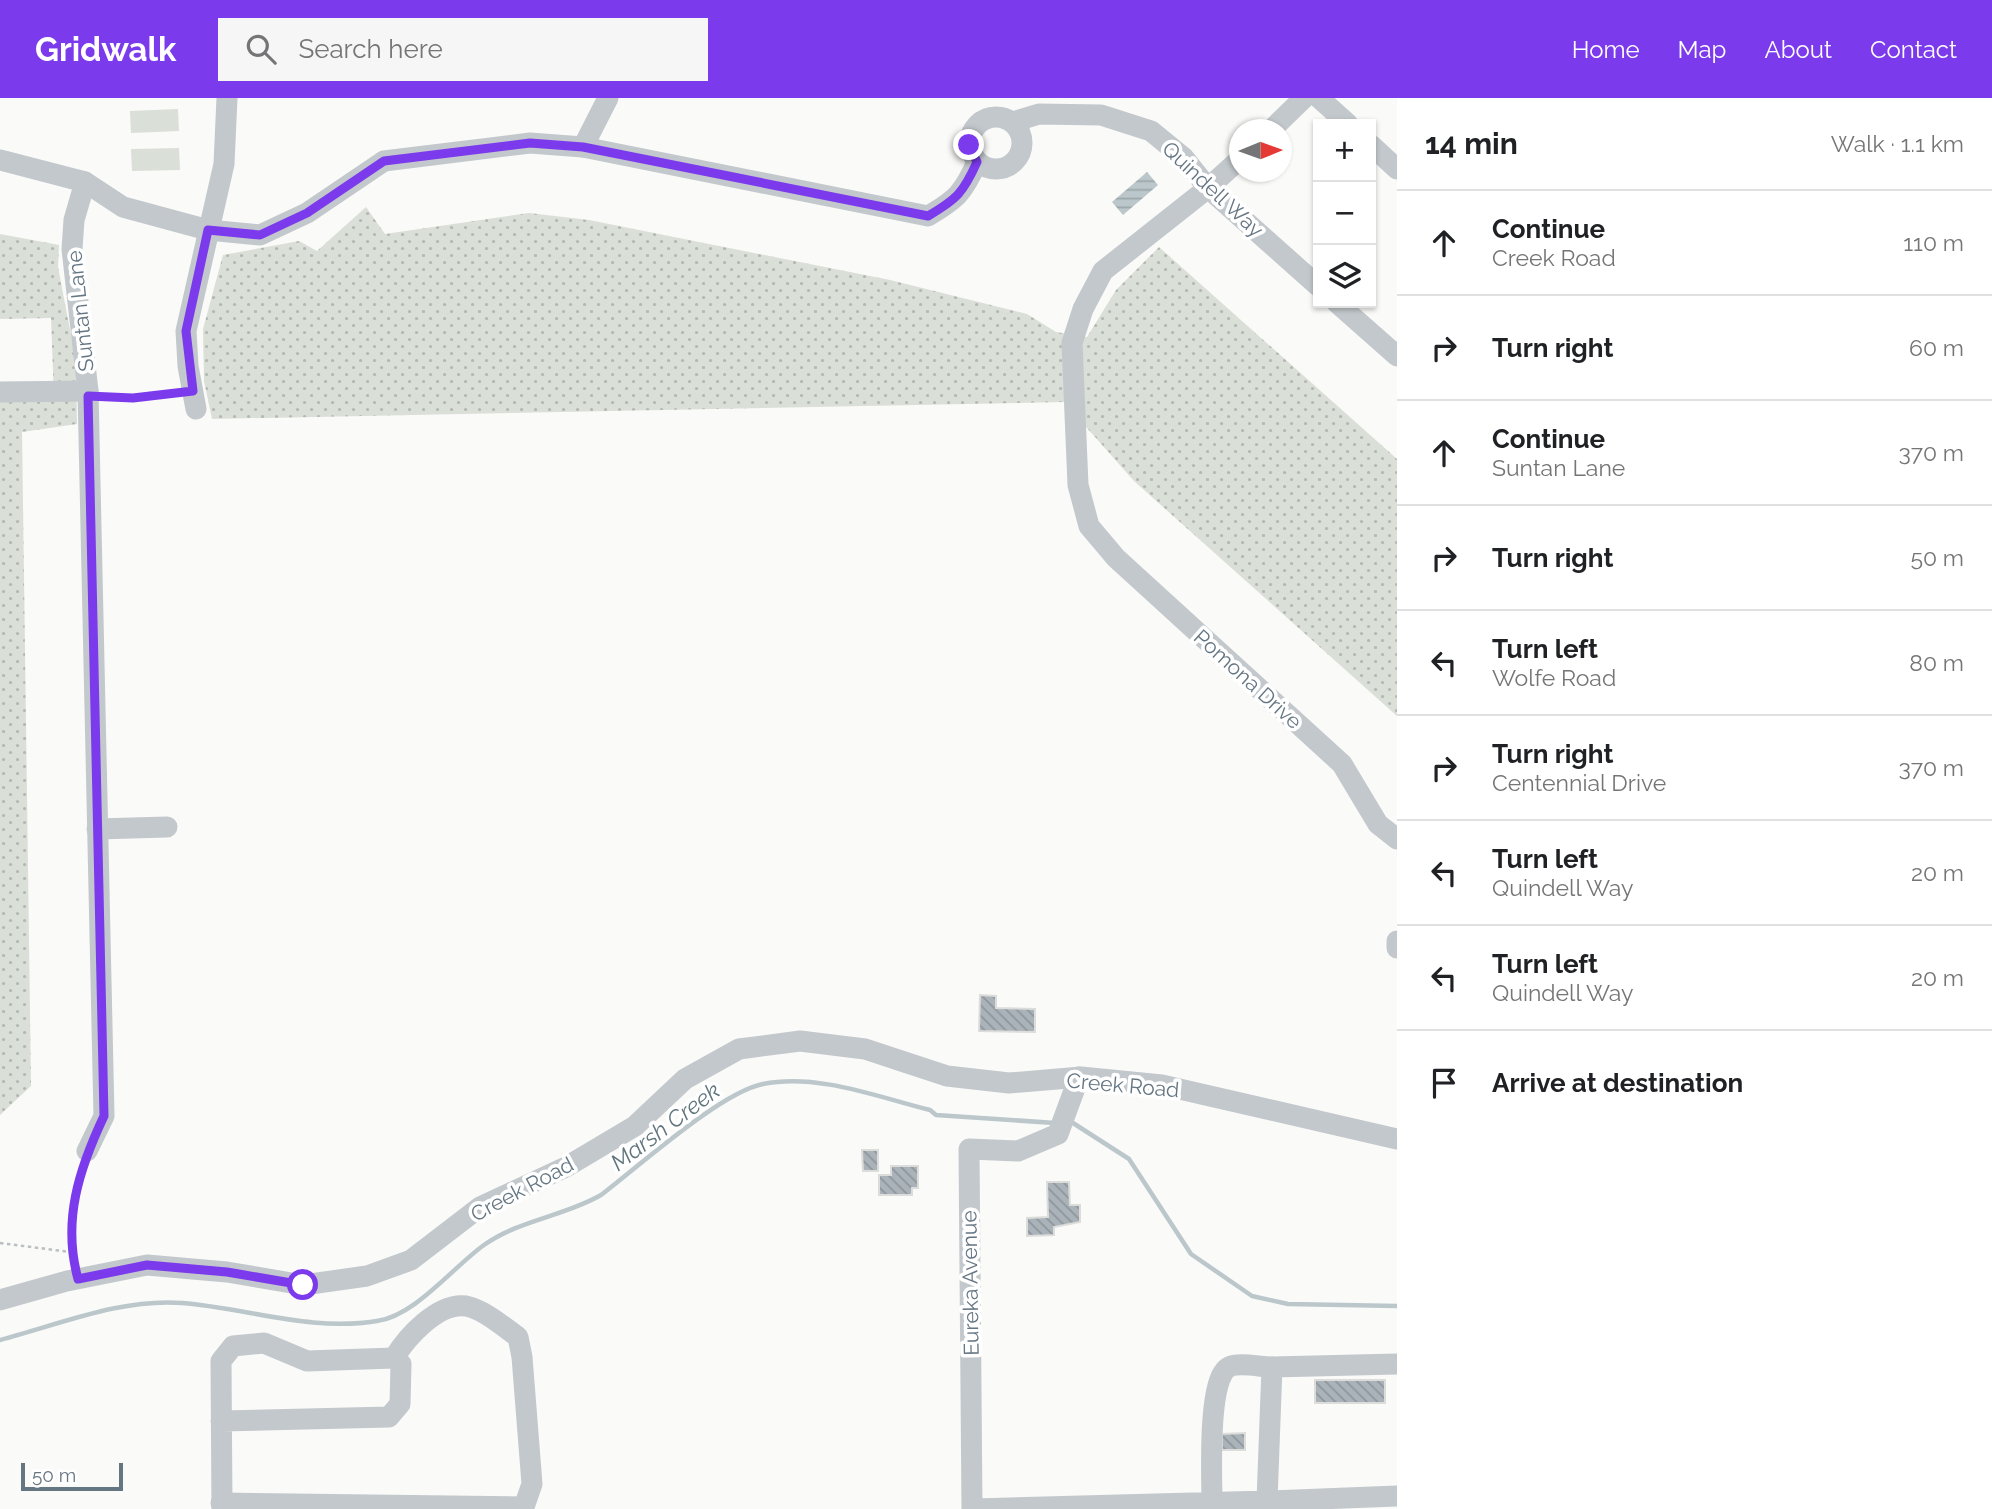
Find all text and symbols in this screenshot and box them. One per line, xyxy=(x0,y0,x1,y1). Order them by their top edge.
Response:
search box xyxy=(218,18,708,81)
text: Gridwalk xyxy=(35,30,176,69)
icon: search xyxy=(242,30,280,68)
text: Search here xyxy=(298,34,443,64)
text: Home xyxy=(1572,35,1640,64)
text: Map xyxy=(1678,35,1726,64)
text: About xyxy=(1764,35,1832,64)
text: Contact xyxy=(1870,35,1957,64)
north arrow xyxy=(1229,119,1292,182)
map controls xyxy=(1313,119,1376,308)
button: + xyxy=(1313,119,1376,182)
text: 14 min xyxy=(1425,126,1518,161)
route end xyxy=(953,129,984,160)
text: Walk · 1.1 km xyxy=(1831,130,1964,157)
street label: Quindell Way xyxy=(1157,136,1269,242)
button: − xyxy=(1313,182,1376,245)
text: Continue xyxy=(1492,214,1605,244)
icon: ahead xyxy=(1425,224,1463,262)
text: 110 m xyxy=(1903,229,1964,256)
text: Creek Road xyxy=(1492,244,1616,271)
button: layers xyxy=(1313,245,1376,308)
street label: Suntan Lane xyxy=(61,249,99,373)
icon: right xyxy=(1425,329,1463,367)
text: Turn right xyxy=(1492,333,1613,363)
text: 60 m xyxy=(1909,334,1964,361)
text: Continue xyxy=(1492,424,1605,454)
icon: ahead xyxy=(1425,434,1463,472)
text: 370 m xyxy=(1899,439,1964,466)
text: Suntan Lane xyxy=(1492,454,1625,481)
icon: right xyxy=(1425,539,1463,577)
text: Turn right xyxy=(1492,543,1613,573)
text: 50 m xyxy=(1910,544,1964,571)
street label: Pomona Drive xyxy=(1189,624,1307,734)
text: Turn left xyxy=(1492,634,1598,664)
icon: left xyxy=(1425,644,1463,682)
text: 80 m xyxy=(1909,649,1964,676)
text: Wolfe Road xyxy=(1492,664,1616,691)
text: Turn right xyxy=(1492,739,1613,769)
icon: right xyxy=(1425,749,1463,787)
text: 370 m xyxy=(1899,754,1964,781)
text: Centennial Drive xyxy=(1492,769,1666,796)
text: Turn left xyxy=(1492,844,1598,874)
icon: left xyxy=(1425,854,1463,892)
text: 20 m xyxy=(1911,859,1964,886)
text: Quindell Way xyxy=(1492,874,1633,901)
text: Turn left xyxy=(1492,949,1598,979)
icon: left xyxy=(1425,959,1463,997)
text: 20 m xyxy=(1911,964,1964,991)
text: Quindell Way xyxy=(1492,979,1633,1006)
icon: arrive xyxy=(1425,1064,1463,1102)
street label: Creek Road xyxy=(1066,1068,1180,1102)
text: Arrive at destination xyxy=(1492,1068,1743,1098)
water label: Marsh Creek xyxy=(605,1076,725,1176)
street label: Creek Road xyxy=(466,1151,578,1227)
street label: Eureka Avenue xyxy=(956,1210,984,1356)
route start xyxy=(287,1269,318,1300)
scale bar xyxy=(21,1460,122,1492)
text: 50 m xyxy=(32,1464,76,1486)

